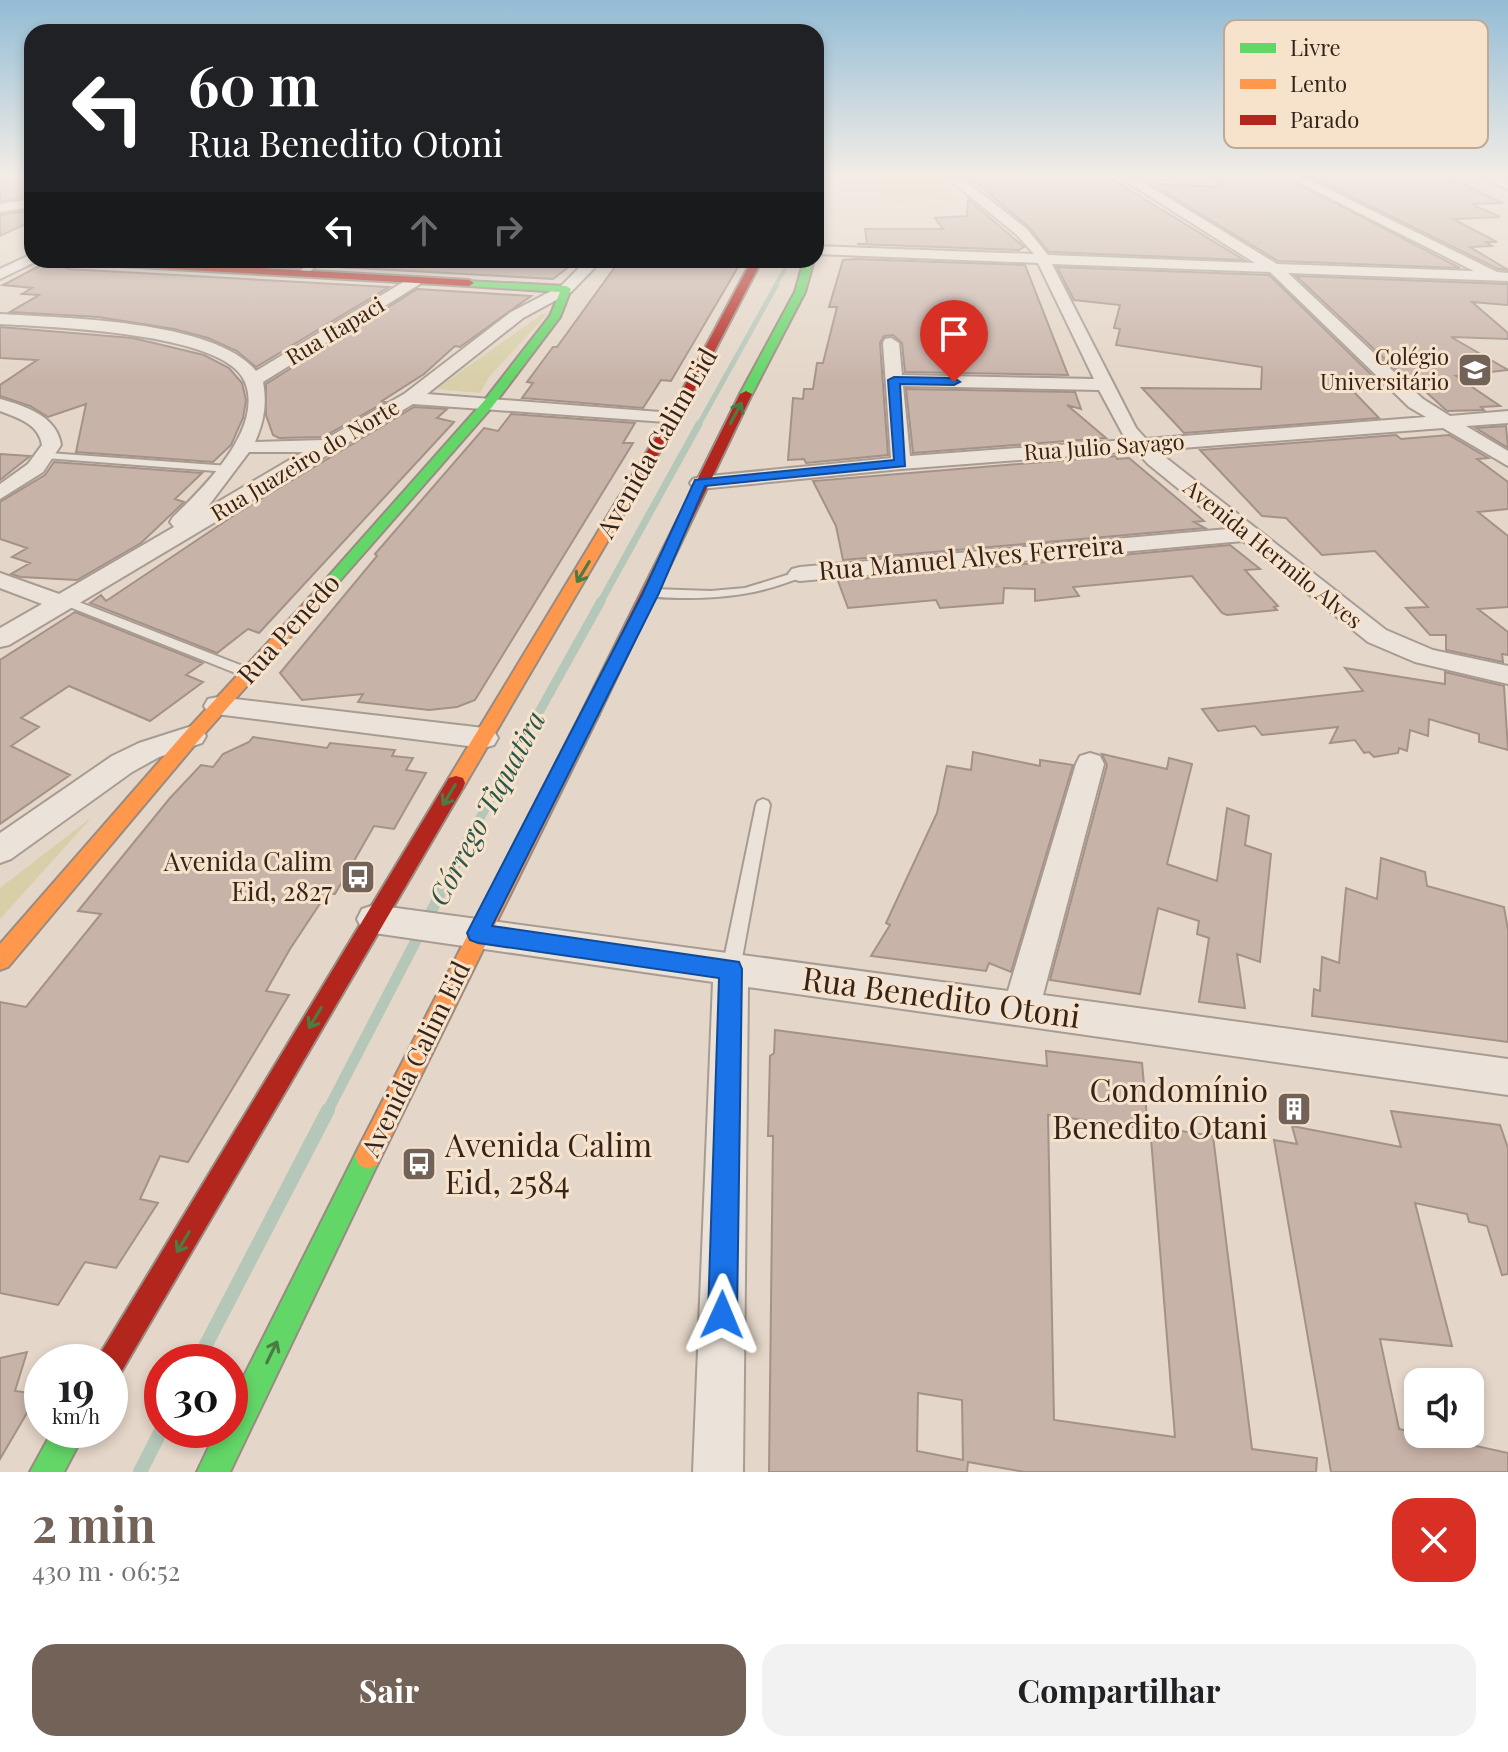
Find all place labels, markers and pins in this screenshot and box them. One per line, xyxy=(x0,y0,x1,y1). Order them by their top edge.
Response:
pin xyxy=(920,300,988,382)
place label: Colégio Universitário xyxy=(1320,341,1449,396)
school or university icon: Colégio Universitário xyxy=(1456,351,1494,389)
place label: Avenida Calim Eid, 2827 xyxy=(163,843,332,908)
bus stop icon: Avenida Calim Eid, 2827 xyxy=(339,858,377,896)
place label: Condomínio Benedito Otani xyxy=(1052,1067,1268,1147)
building icon: Condomínio Benedito Otani xyxy=(1275,1090,1313,1128)
place label: Avenida Calim Eid, 2584 xyxy=(444,1122,652,1202)
bus stop icon: Avenida Calim Eid, 2584 xyxy=(400,1145,438,1183)

